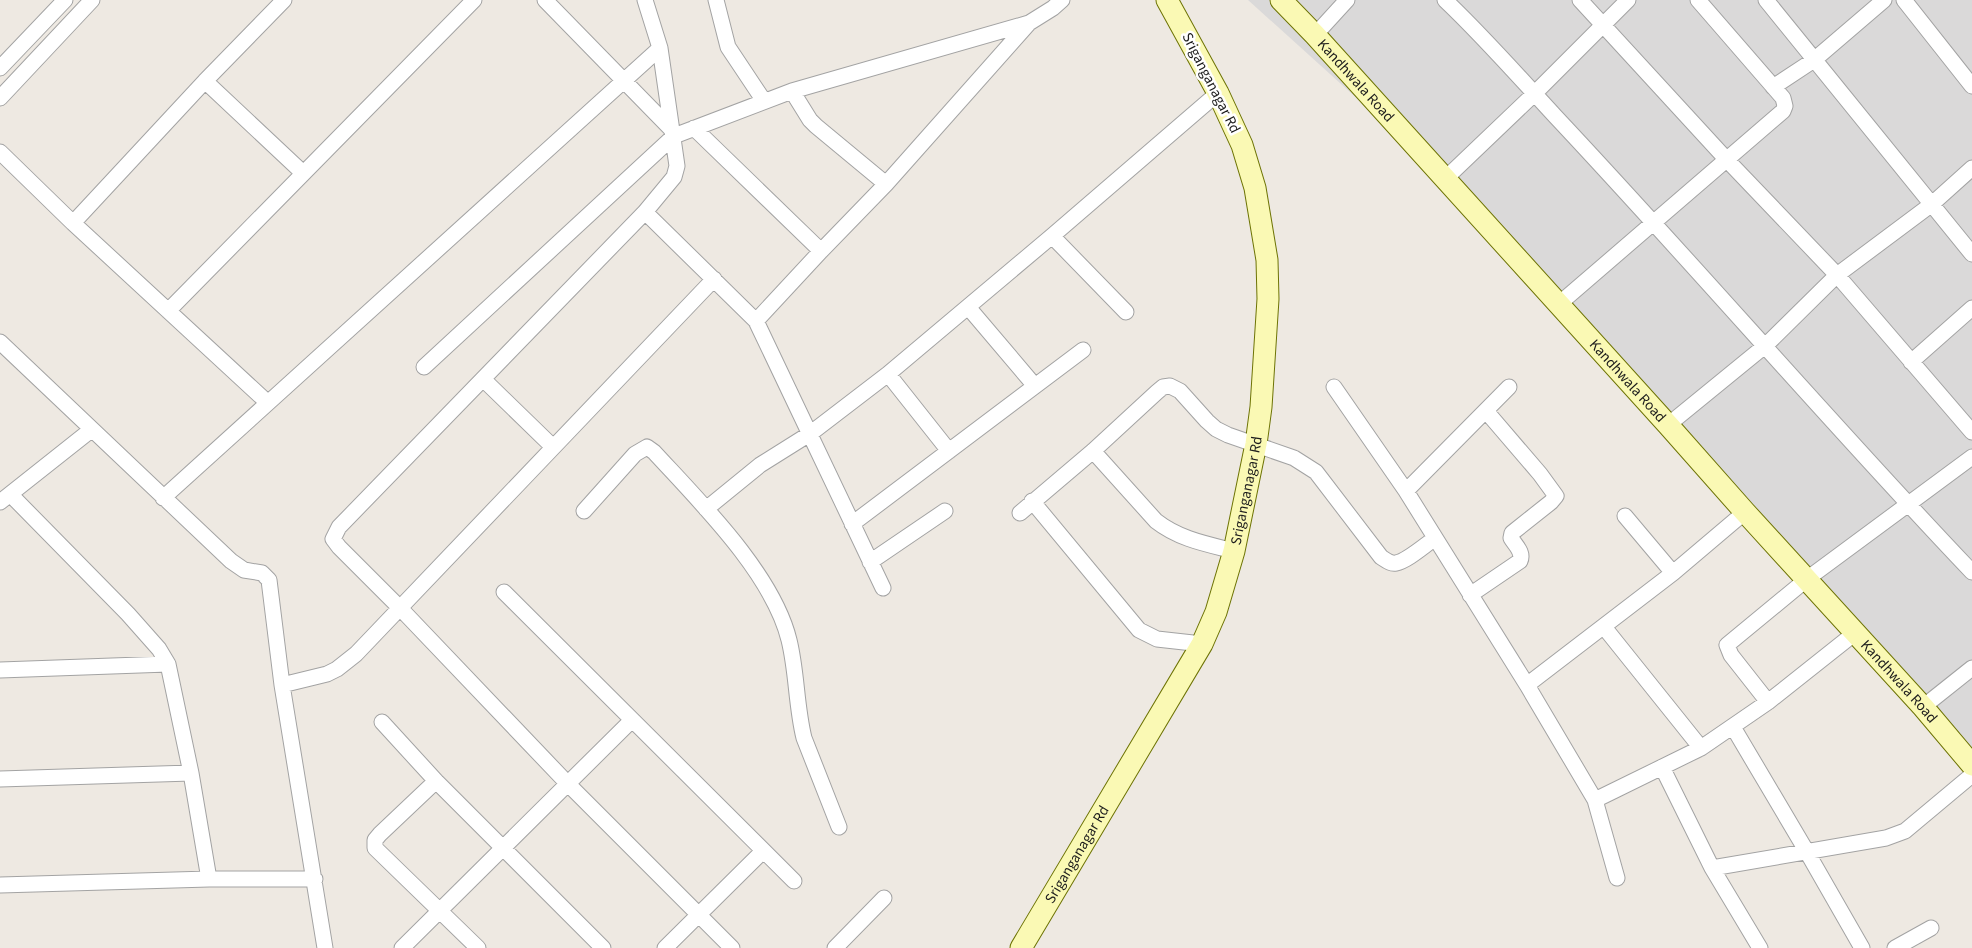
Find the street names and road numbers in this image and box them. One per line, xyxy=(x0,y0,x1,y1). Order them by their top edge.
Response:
street label: Sriganganagar Rd xyxy=(1177,29,1245,137)
street label: Kandhwala Road xyxy=(1313,34,1399,127)
street label: Kandhwala Road xyxy=(1585,334,1671,427)
street label: Sriganganagar Rd xyxy=(1225,435,1267,547)
street label: Kandhwala Road xyxy=(1856,635,1943,727)
street label: Sriganganagar Rd xyxy=(1039,801,1114,907)

